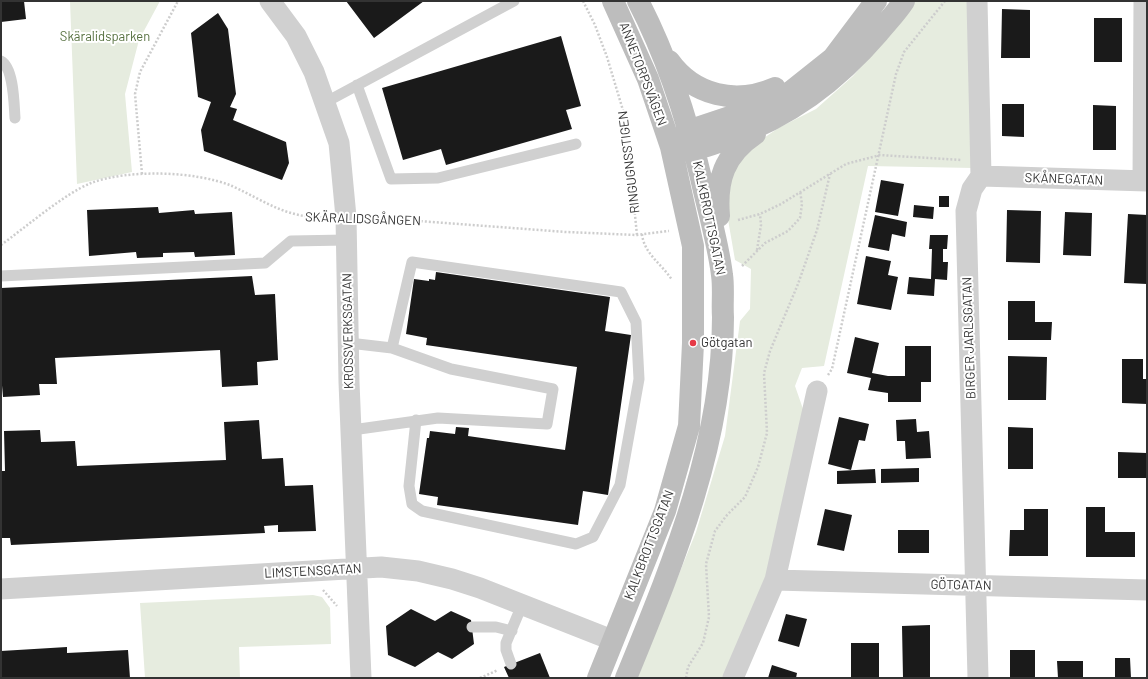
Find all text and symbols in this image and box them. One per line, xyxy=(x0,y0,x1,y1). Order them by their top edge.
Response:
street label: ANNETORPSVÄGEN xyxy=(616,20,670,128)
park label: Skäralidsparken xyxy=(60,29,150,45)
street label: RINGUGNSSTIGEN xyxy=(615,110,643,214)
street label: KALKBROTTSGATAN xyxy=(689,160,729,276)
street label: SKÅNEGATAN xyxy=(1024,170,1104,188)
street label: SKÄRALIDSGÅNGEN xyxy=(305,209,421,229)
street label: KROSSVERKSGATAN xyxy=(339,273,357,389)
street label: BIRGER JARLSGATAN xyxy=(959,277,979,399)
place label: Götgatan xyxy=(701,335,752,351)
marker: Götgatan xyxy=(688,338,698,348)
street label: KALKBROTTSGATAN xyxy=(621,488,677,602)
street label: LIMSTENSGATAN xyxy=(264,561,362,581)
street label: GÖTGATAN xyxy=(930,577,992,593)

